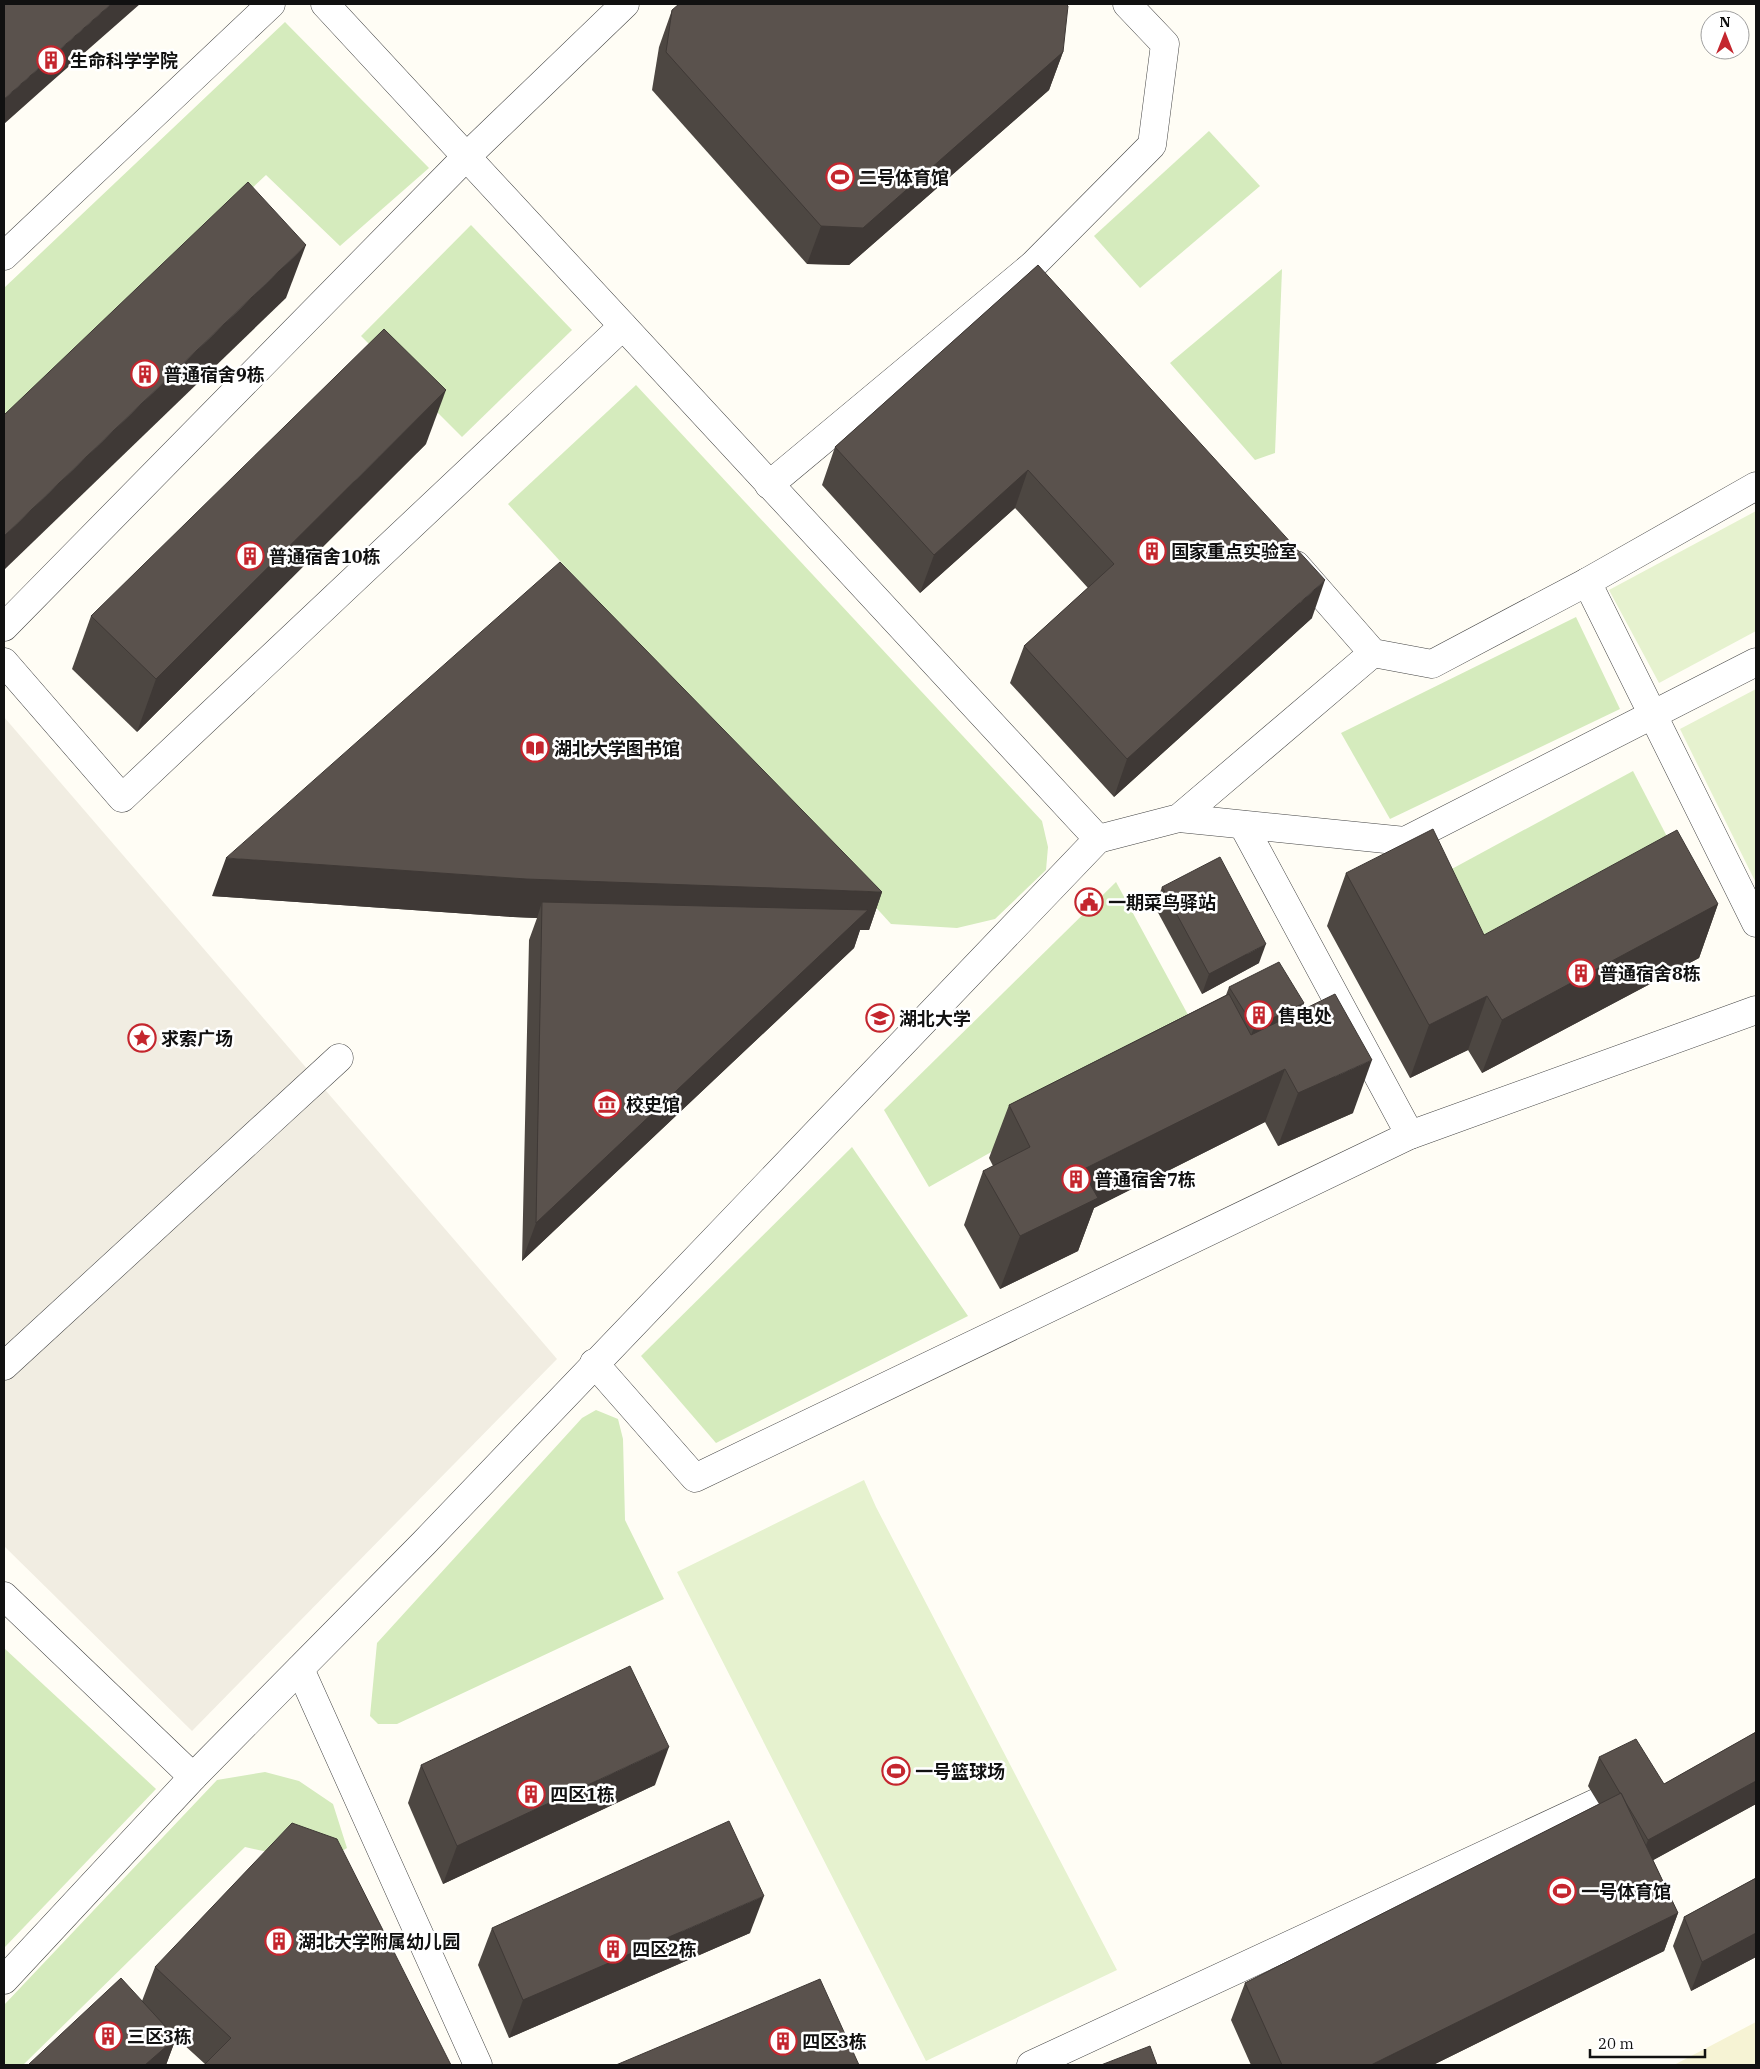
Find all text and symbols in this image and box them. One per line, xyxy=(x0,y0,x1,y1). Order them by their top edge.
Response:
north arrow xyxy=(1700,10,1750,60)
text: N xyxy=(1719,13,1731,31)
building icon: 生命科学学院 xyxy=(36,45,66,75)
place label: 生命科学学院 xyxy=(70,49,178,72)
sports icon: 二号体育馆 xyxy=(825,162,855,192)
place label: 二号体育馆 xyxy=(859,166,949,189)
building icon: 普通宿舍9栋 xyxy=(130,359,160,389)
place label: 普通宿舍9栋 xyxy=(164,363,265,386)
building icon: 国家重点实验室 xyxy=(1137,536,1167,566)
place label: 国家重点实验室 xyxy=(1171,540,1297,563)
building icon: 普通宿舍10栋 xyxy=(235,541,265,571)
place label: 普通宿舍10栋 xyxy=(269,545,381,568)
library icon: 湖北大学图书馆 xyxy=(520,733,550,763)
place label: 湖北大学图书馆 xyxy=(554,737,680,760)
public building icon: 一期菜鸟驿站 xyxy=(1074,887,1104,917)
place label: 一期菜鸟驿站 xyxy=(1108,891,1216,914)
building icon: 普通宿舍8栋 xyxy=(1566,958,1596,988)
place label: 普通宿舍8栋 xyxy=(1600,962,1701,985)
building icon: 售电处 xyxy=(1244,1000,1274,1030)
school or university icon: 湖北大学 xyxy=(865,1003,895,1033)
place label: 售电处 xyxy=(1278,1004,1332,1027)
place label: 湖北大学 xyxy=(899,1007,971,1030)
place icon: 求索广场 xyxy=(127,1023,157,1053)
place label: 求索广场 xyxy=(161,1027,233,1050)
museum icon: 校史馆 xyxy=(592,1089,622,1119)
place label: 校史馆 xyxy=(626,1093,680,1116)
building icon: 普通宿舍7栋 xyxy=(1061,1164,1091,1194)
place label: 普通宿舍7栋 xyxy=(1095,1168,1196,1191)
sports icon: 一号篮球场 xyxy=(881,1756,911,1786)
place label: 一号篮球场 xyxy=(915,1760,1005,1783)
building icon: 四区1栋 xyxy=(516,1779,546,1809)
place label: 四区1栋 xyxy=(550,1783,615,1806)
sports icon: 一号体育馆 xyxy=(1547,1876,1577,1906)
place label: 一号体育馆 xyxy=(1581,1880,1671,1903)
building icon: 湖北大学附属幼儿园 xyxy=(264,1926,294,1956)
place label: 湖北大学附属幼儿园 xyxy=(298,1930,460,1953)
building icon: 四区2栋 xyxy=(598,1934,628,1964)
place label: 四区2栋 xyxy=(632,1938,697,1961)
building icon: 三区3栋 xyxy=(93,2021,123,2051)
place label: 三区3栋 xyxy=(127,2025,192,2048)
building icon: 四区3栋 xyxy=(768,2026,798,2056)
scale bar xyxy=(1590,2026,1705,2058)
place label: 四区3栋 xyxy=(802,2030,867,2053)
text: 20 m xyxy=(1598,2034,1634,2053)

